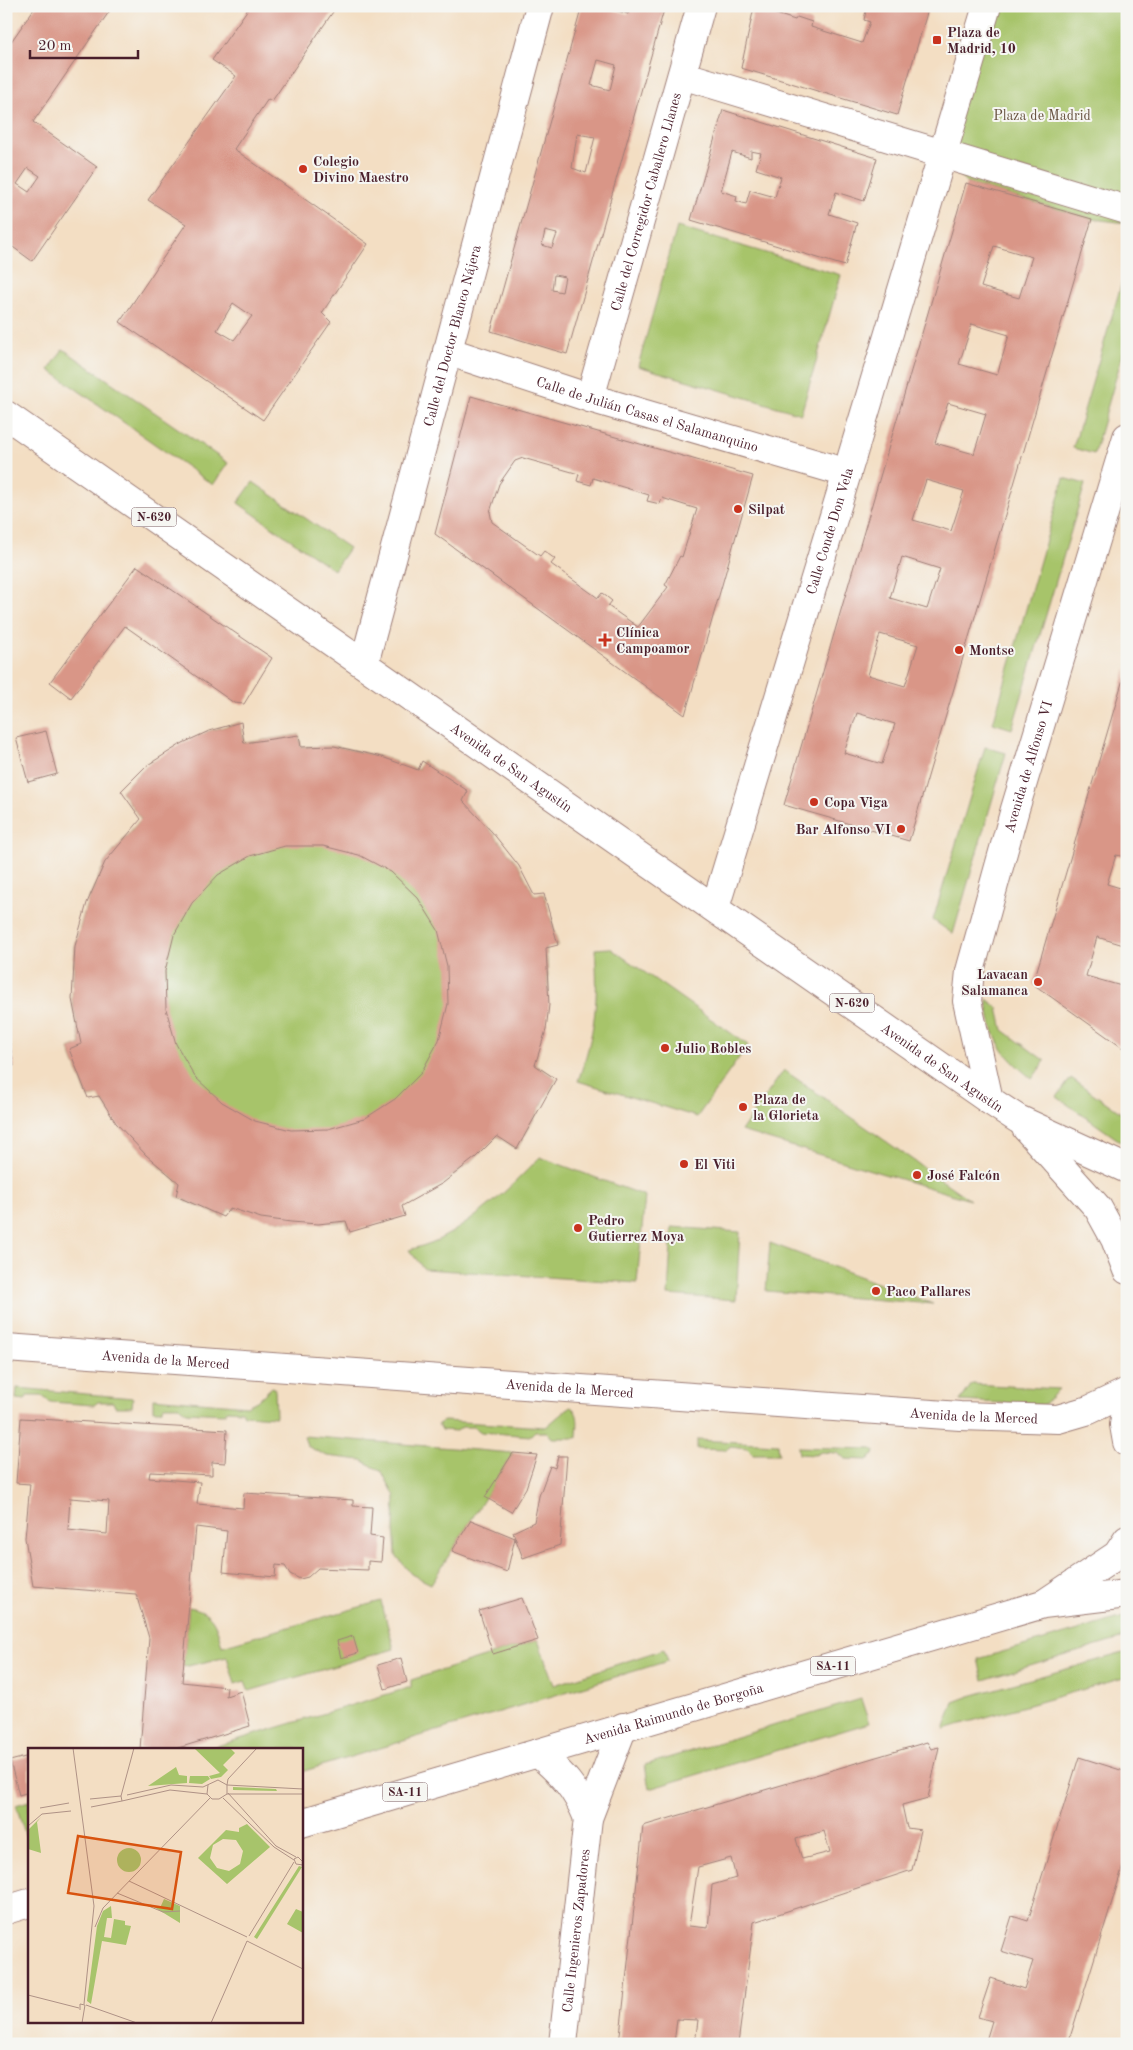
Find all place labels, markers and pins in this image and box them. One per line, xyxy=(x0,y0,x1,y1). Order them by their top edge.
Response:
place label: Plaza de Madrid, 10 xyxy=(947,26,1016,56)
marker: Plaza de Madrid, 10 xyxy=(931,34,943,46)
place label: Colegio Divino Maestro xyxy=(313,155,409,185)
marker: Colegio Divino Maestro xyxy=(297,163,309,175)
marker: Silpat xyxy=(732,503,744,515)
place label: Silpat xyxy=(748,503,785,517)
place label: Clínica Campoamor xyxy=(616,626,690,656)
marker: Clínica Campoamor xyxy=(598,633,612,647)
marker: Montse xyxy=(953,644,965,656)
place label: Montse xyxy=(969,644,1014,658)
marker: Copa Viga xyxy=(808,796,820,808)
place label: Copa Viga xyxy=(824,796,888,810)
place label: Bar Alfonso VI xyxy=(795,823,891,837)
marker: Bar Alfonso VI xyxy=(895,823,907,835)
place label: Lavacan Salamanca xyxy=(961,968,1028,998)
marker: Lavacan Salamanca xyxy=(1032,976,1044,988)
marker: Julio Robles xyxy=(659,1042,671,1054)
place label: Julio Robles xyxy=(675,1042,751,1056)
place label: Plaza de la Glorieta xyxy=(753,1093,819,1123)
marker: Plaza de la Glorieta xyxy=(737,1101,749,1113)
marker: El Viti xyxy=(678,1158,690,1170)
place label: El Viti xyxy=(694,1158,735,1172)
marker: José Falcón xyxy=(911,1169,923,1181)
place label: José Falcón xyxy=(927,1169,1000,1183)
place label: Pedro Gutierrez Moya xyxy=(588,1214,684,1244)
marker: Pedro Gutierrez Moya xyxy=(572,1222,584,1234)
marker: Paco Pallares xyxy=(870,1285,882,1297)
place label: Paco Pallares xyxy=(886,1285,971,1299)

